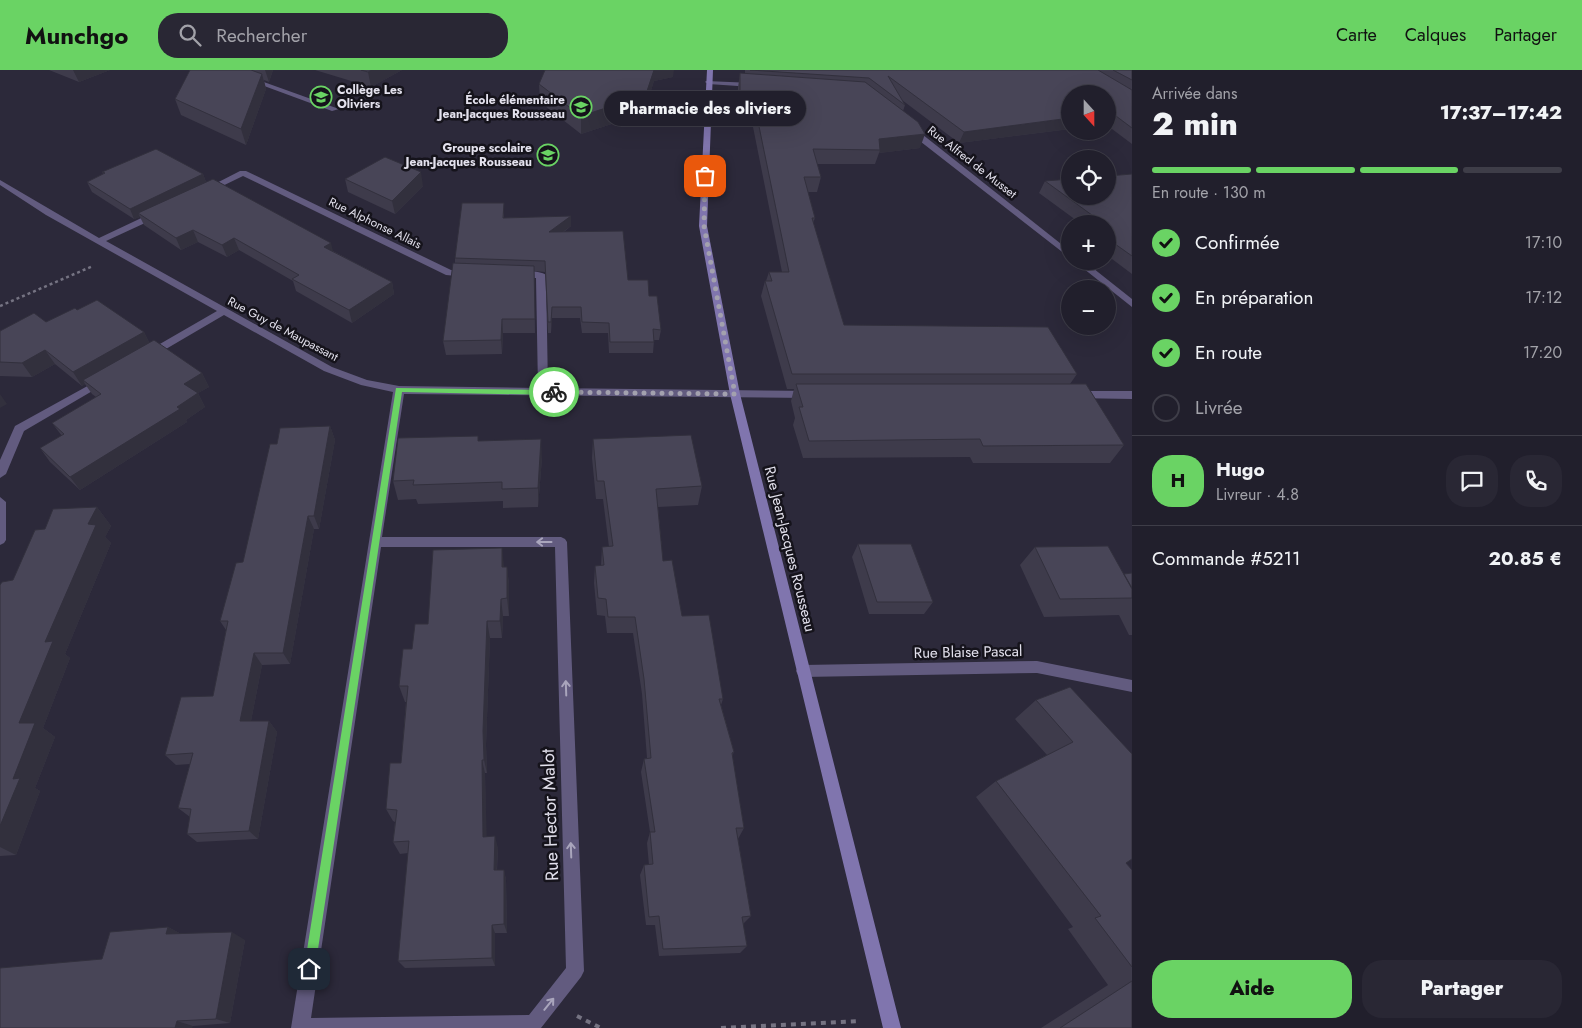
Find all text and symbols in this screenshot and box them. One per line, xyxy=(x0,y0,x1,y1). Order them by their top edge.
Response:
search box xyxy=(158,13,508,58)
text: Munchgo xyxy=(25,18,128,53)
icon: search xyxy=(176,21,204,49)
text: Rechercher xyxy=(216,22,307,49)
text: Carte xyxy=(1336,22,1377,48)
text: Calques xyxy=(1405,22,1466,48)
text: Partager xyxy=(1494,22,1557,48)
place label: Collège Les Oliviers xyxy=(337,81,403,113)
text: Arrivée dans xyxy=(1152,82,1237,105)
school or university icon: Collège Les Oliviers xyxy=(309,85,333,109)
north arrow xyxy=(1061,85,1116,140)
map controls xyxy=(1061,85,1116,335)
place label: École élémentaire Jean-Jacques Rousseau xyxy=(437,91,565,123)
callout: Pharmacie des oliviers xyxy=(604,91,806,126)
school or university icon: École élémentaire Jean-Jacques Rousseau xyxy=(569,95,593,119)
text: Pharmacie des oliviers xyxy=(619,97,791,120)
text: 17:37–17:42 xyxy=(1440,99,1562,126)
text: 2 min xyxy=(1152,101,1238,147)
street label: Rue Alfred de Musset xyxy=(924,121,1021,203)
place label: Groupe scolaire Jean-Jacques Rousseau xyxy=(404,139,532,171)
school or university icon: Groupe scolaire Jean-Jacques Rousseau xyxy=(536,143,560,167)
button: locate xyxy=(1061,150,1116,205)
pin xyxy=(684,155,726,197)
icon: bag xyxy=(691,162,719,190)
text: En route · 130 m xyxy=(1152,181,1266,204)
street label: Rue Alphonse Allais xyxy=(326,193,425,253)
button: + xyxy=(1061,215,1116,270)
icon: check xyxy=(1152,229,1180,257)
text: Confirmée xyxy=(1195,229,1280,256)
text: 17:10 xyxy=(1525,231,1562,254)
button: − xyxy=(1061,280,1116,335)
icon: check xyxy=(1152,284,1180,312)
text: En préparation xyxy=(1195,284,1313,311)
text: 17:12 xyxy=(1525,286,1562,309)
street label: Rue Guy de Maupassant xyxy=(225,292,342,366)
icon: check xyxy=(1152,339,1180,367)
text: En route xyxy=(1195,339,1262,366)
text: 17:20 xyxy=(1523,341,1562,364)
courier xyxy=(529,367,579,417)
icon: bike xyxy=(540,378,568,406)
text: Livrée xyxy=(1195,394,1243,421)
button: chat xyxy=(1446,455,1498,507)
button: phone xyxy=(1510,455,1562,507)
text: Hugo xyxy=(1216,456,1265,483)
street label: Rue Jean-Jacques Rousseau xyxy=(759,464,821,634)
text: H xyxy=(1171,467,1185,494)
text: Livreur · 4.8 xyxy=(1216,483,1299,506)
one-way arrow xyxy=(536,537,552,547)
text: Commande #5211 xyxy=(1152,545,1301,572)
text: 20.85 € xyxy=(1489,545,1562,572)
street label: Rue Blaise Pascal xyxy=(914,640,1022,664)
one-way arrow xyxy=(561,680,571,696)
street label: Rue Hector Malot xyxy=(535,748,565,882)
one-way arrow xyxy=(566,842,576,858)
pin xyxy=(288,948,330,990)
icon: home xyxy=(295,955,323,983)
button: Aide xyxy=(1152,960,1352,1018)
button: Partager xyxy=(1362,960,1562,1018)
one-way arrow xyxy=(544,997,555,1010)

